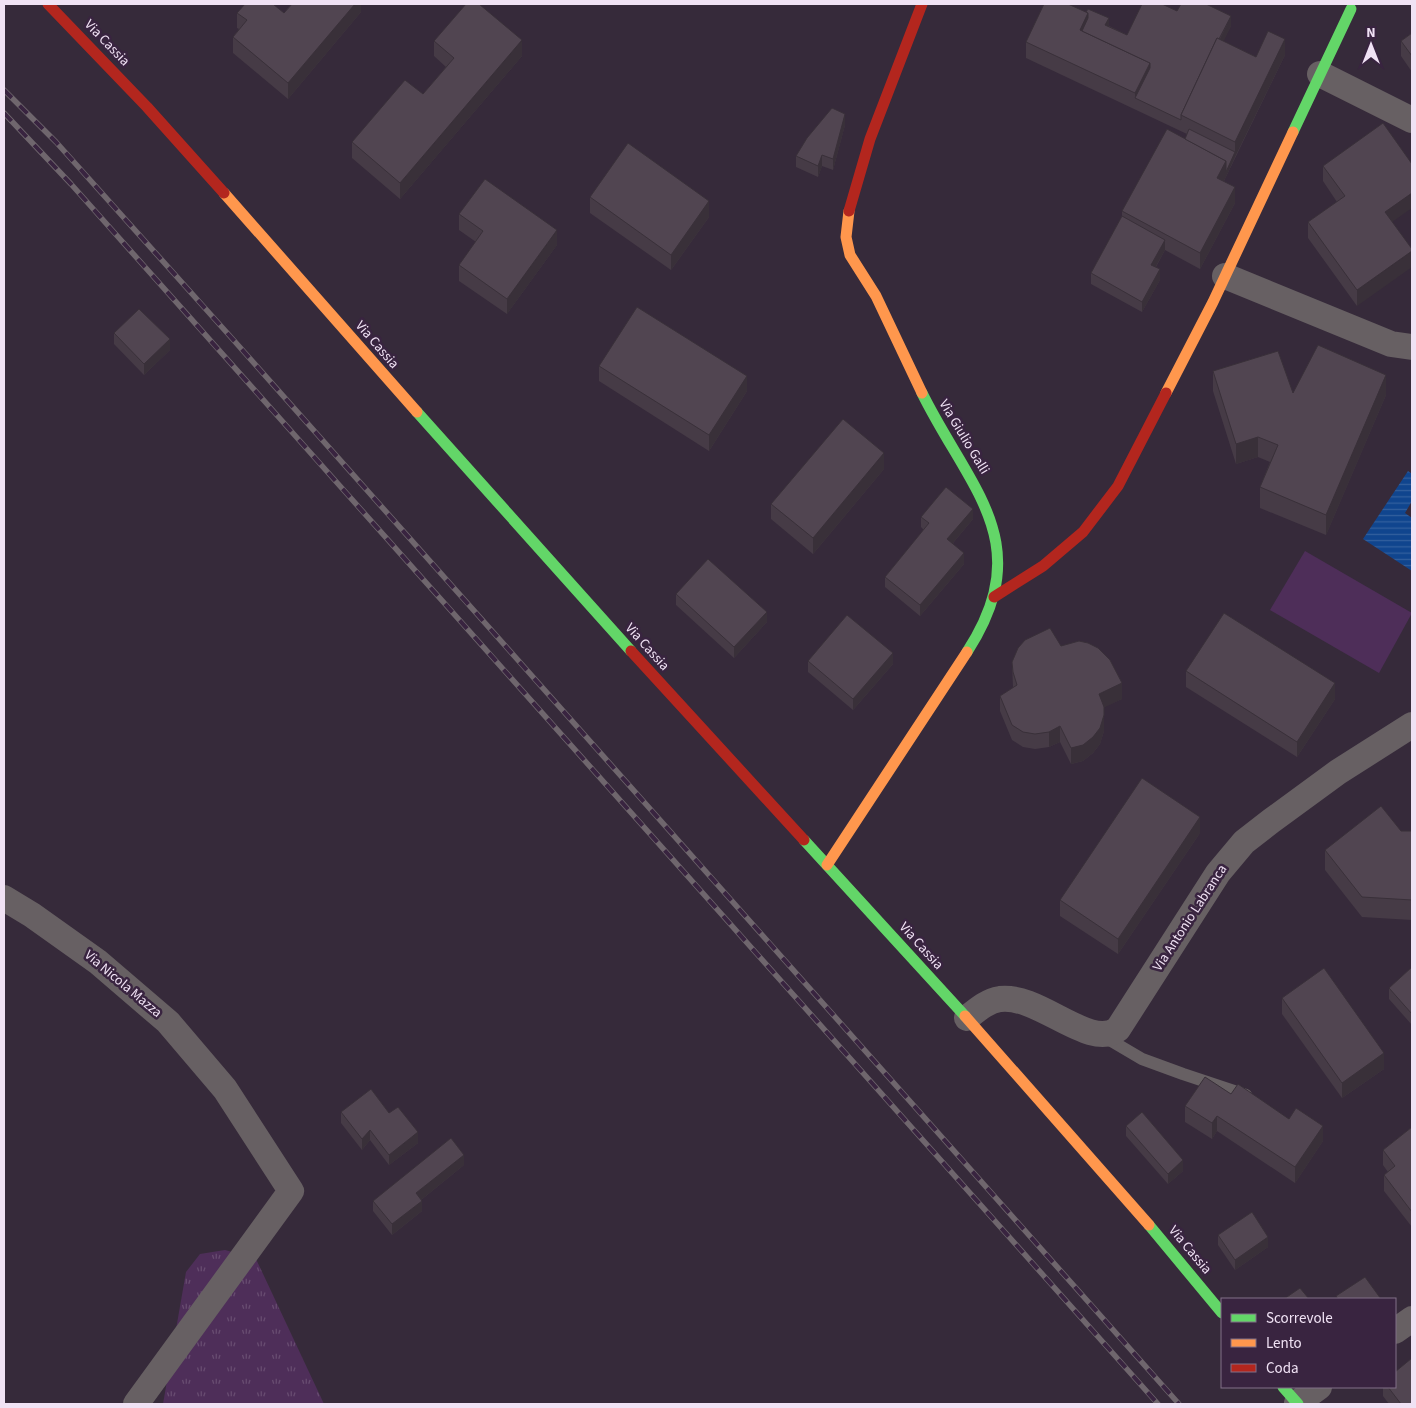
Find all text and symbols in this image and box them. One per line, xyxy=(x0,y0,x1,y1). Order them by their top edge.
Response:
street label: Via Cassia xyxy=(80,15,134,71)
north arrow xyxy=(1346,20,1396,70)
text: N xyxy=(1366,23,1376,43)
street label: Via Cassia xyxy=(350,317,404,373)
street label: Via Giulio Galli xyxy=(934,396,994,478)
street label: Via Cassia xyxy=(620,619,674,675)
street label: Via Antonio Labranca xyxy=(1148,861,1232,975)
street label: Via Cassia xyxy=(894,918,948,974)
street label: Via Nicola Mazza xyxy=(80,945,166,1023)
street label: Via Cassia xyxy=(1164,1221,1216,1279)
legend xyxy=(1221,1298,1396,1388)
text: Scorrevole xyxy=(1266,1308,1333,1329)
text: Lento xyxy=(1266,1333,1302,1354)
text: Coda xyxy=(1266,1358,1299,1379)

